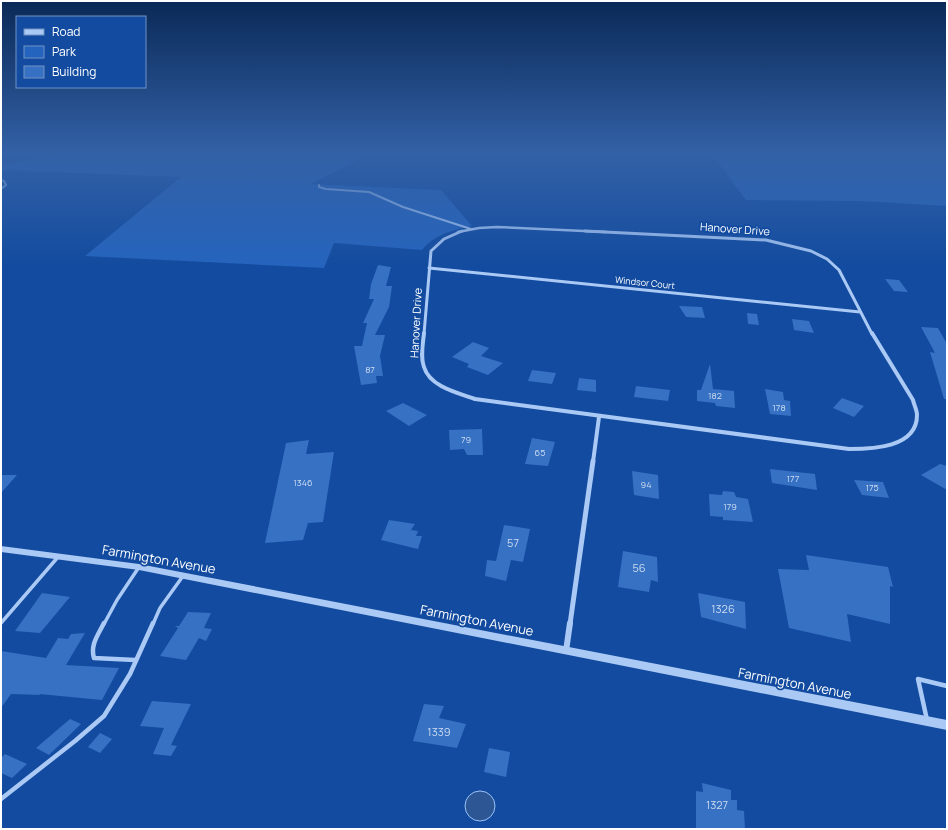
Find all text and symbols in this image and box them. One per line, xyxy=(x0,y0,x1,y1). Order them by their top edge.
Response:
legend xyxy=(16,16,146,88)
text: Road xyxy=(52,23,80,40)
text: Park xyxy=(52,43,77,60)
text: Building xyxy=(52,63,96,80)
street label: Hanover Drive xyxy=(700,219,771,238)
street label: Windsor Court xyxy=(615,273,676,292)
street label: Hanover Drive xyxy=(406,287,425,358)
house number: 87 xyxy=(365,363,375,376)
house number: 182 xyxy=(708,389,722,402)
house number: 178 xyxy=(772,401,786,414)
house number: 79 xyxy=(461,433,471,446)
house number: 65 xyxy=(535,446,545,459)
house number: 177 xyxy=(787,472,800,485)
house number: 1346 xyxy=(293,476,313,489)
house number: 94 xyxy=(641,478,651,491)
house number: 175 xyxy=(865,481,879,494)
house number: 179 xyxy=(723,500,737,513)
house number: 57 xyxy=(507,535,519,550)
street label: Farmington Avenue xyxy=(101,540,218,578)
house number: 56 xyxy=(632,560,646,575)
street label: Farmington Avenue xyxy=(419,600,536,640)
house number: 1326 xyxy=(711,601,735,616)
street label: Farmington Avenue xyxy=(737,663,854,703)
house number: 1339 xyxy=(427,724,451,739)
house number: 1327 xyxy=(706,797,728,812)

